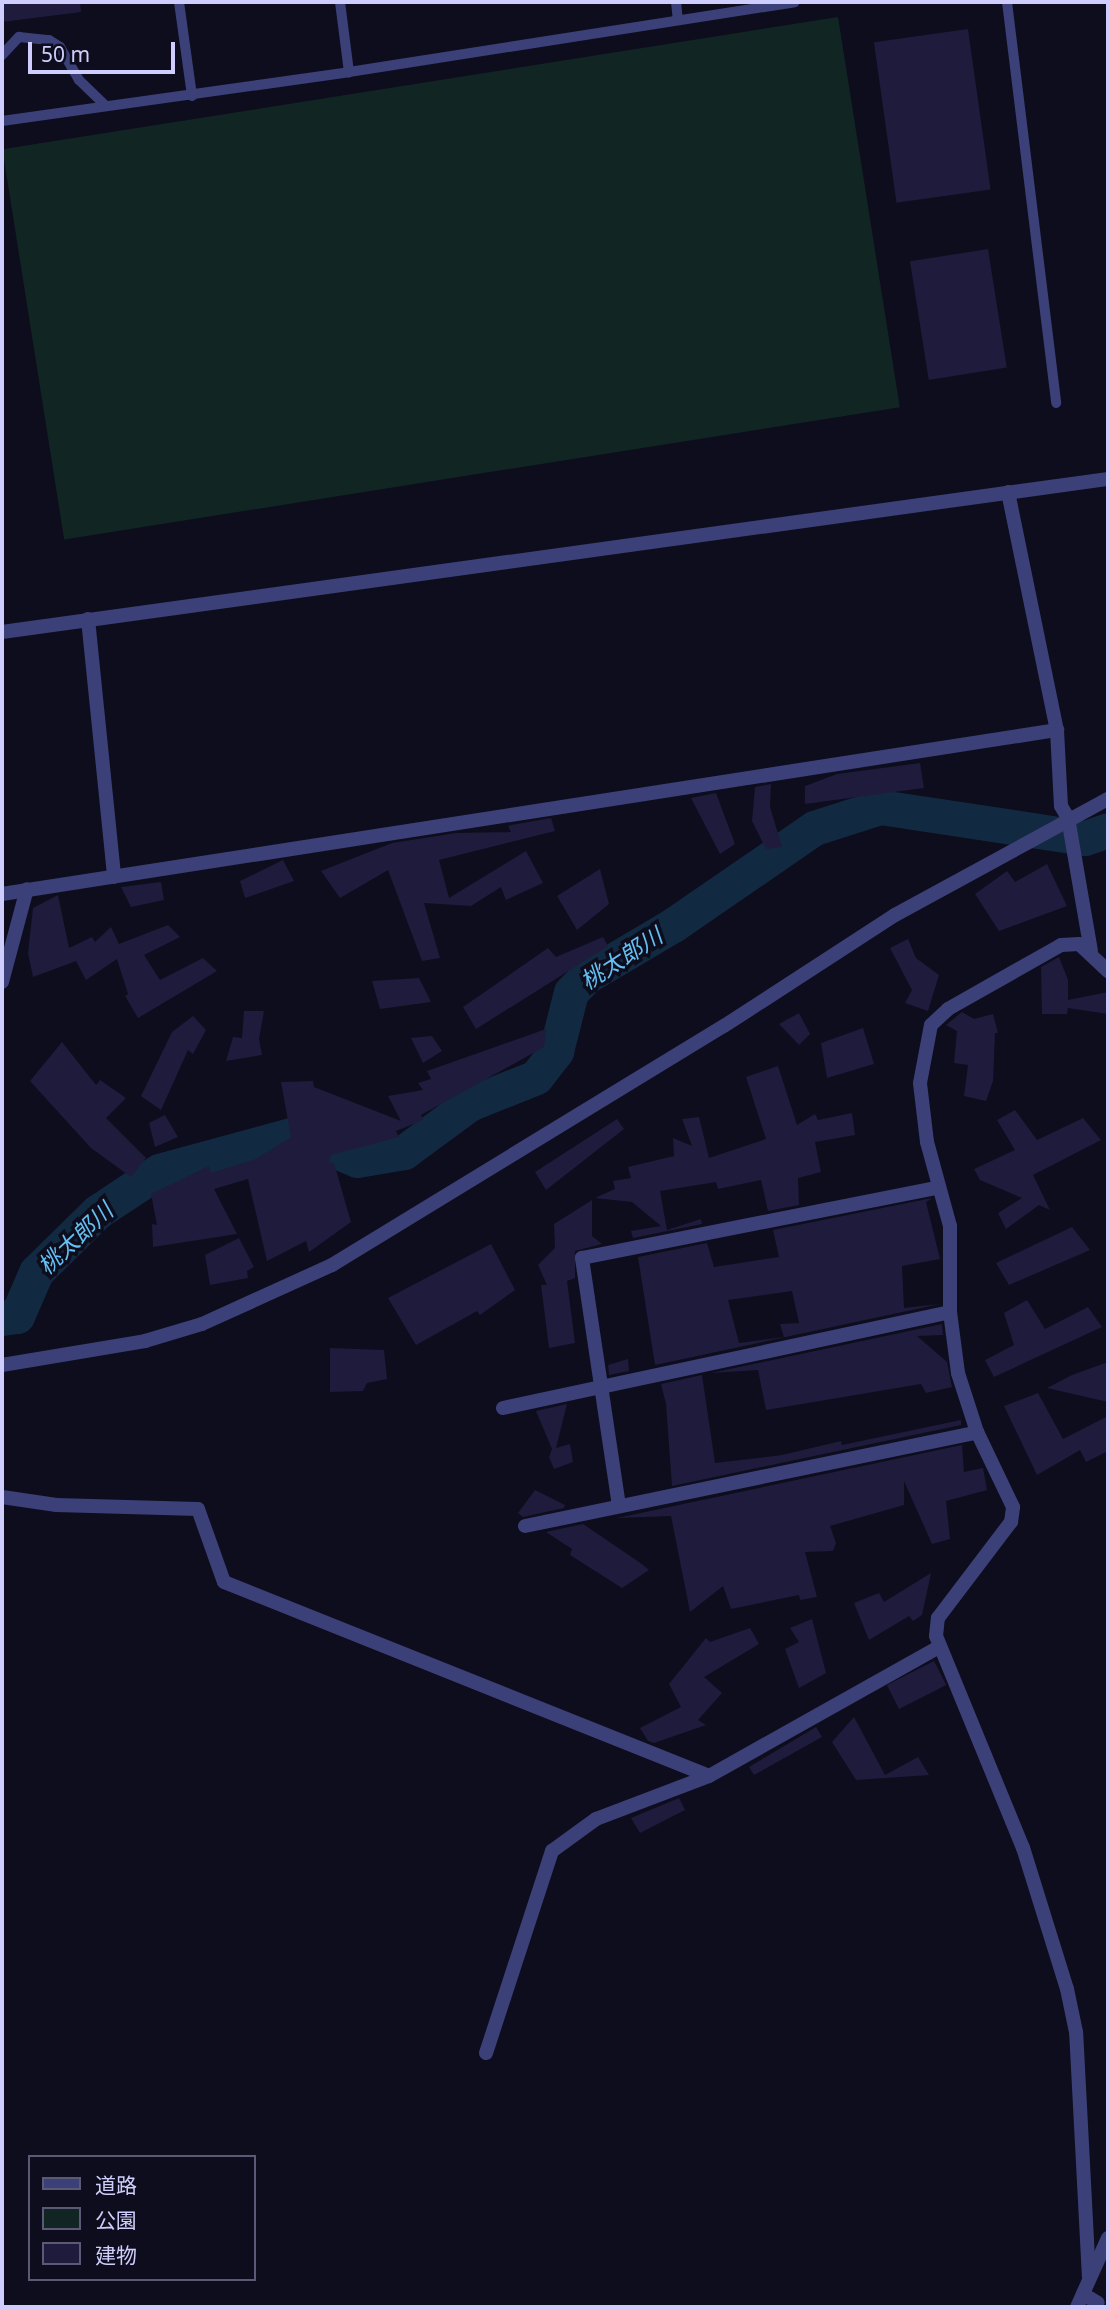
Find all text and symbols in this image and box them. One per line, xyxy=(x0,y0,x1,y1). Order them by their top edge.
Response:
scale bar xyxy=(32,28,178,72)
text: 50 m xyxy=(41,40,90,68)
water label: 桃太郎川 xyxy=(575,921,667,995)
water label: 桃太郎川 xyxy=(32,1197,118,1279)
legend xyxy=(28,2155,256,2281)
text: 道路 xyxy=(95,2171,137,2199)
text: 公園 xyxy=(95,2206,137,2234)
text: 建物 xyxy=(95,2241,137,2269)

